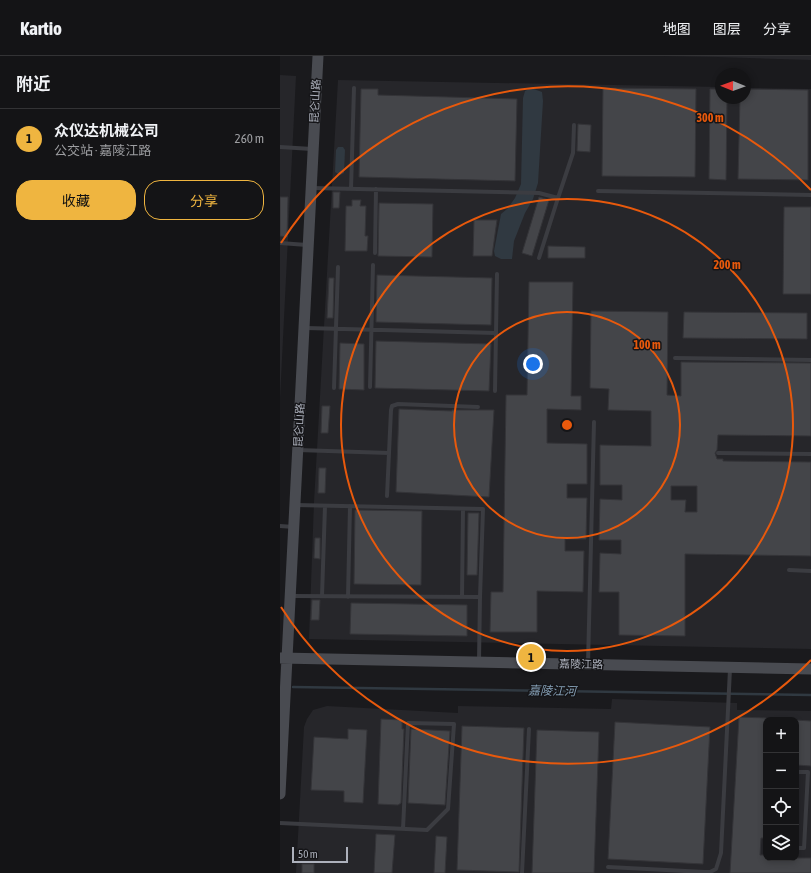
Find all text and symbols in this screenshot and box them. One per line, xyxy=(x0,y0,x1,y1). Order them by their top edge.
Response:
text: Kartio xyxy=(20,17,62,39)
text: 地图 xyxy=(663,21,691,37)
text: 图层 xyxy=(713,21,741,37)
text: 分享 xyxy=(763,21,791,37)
north arrow xyxy=(715,68,751,104)
text: 附近 xyxy=(16,74,50,94)
street label: 昆仑山路 xyxy=(308,79,322,123)
text: 300 m xyxy=(696,111,724,125)
text: 众仪达机械公司 xyxy=(54,122,159,139)
text: 1 xyxy=(26,131,32,146)
text: 260 m xyxy=(235,131,264,146)
text: 公交站 · 嘉陵江路 xyxy=(54,143,151,158)
button: 收藏 xyxy=(16,180,136,220)
button: 分享 xyxy=(144,180,264,220)
text: 200 m xyxy=(713,258,741,272)
text: 100 m xyxy=(633,338,661,352)
your location xyxy=(523,354,543,374)
street label: 昆仑山路 xyxy=(292,403,306,447)
centre of rings xyxy=(560,418,574,432)
pin: 1 xyxy=(518,642,544,672)
street label: 嘉陵江路 xyxy=(559,658,603,670)
water label: 嘉陵江河 xyxy=(528,684,578,698)
map controls xyxy=(763,717,799,861)
button: + xyxy=(763,717,799,753)
button: − xyxy=(763,753,799,789)
button: locate xyxy=(763,789,799,825)
button: layers xyxy=(763,825,799,861)
scale bar xyxy=(292,845,348,864)
text: 50 m xyxy=(298,848,318,860)

